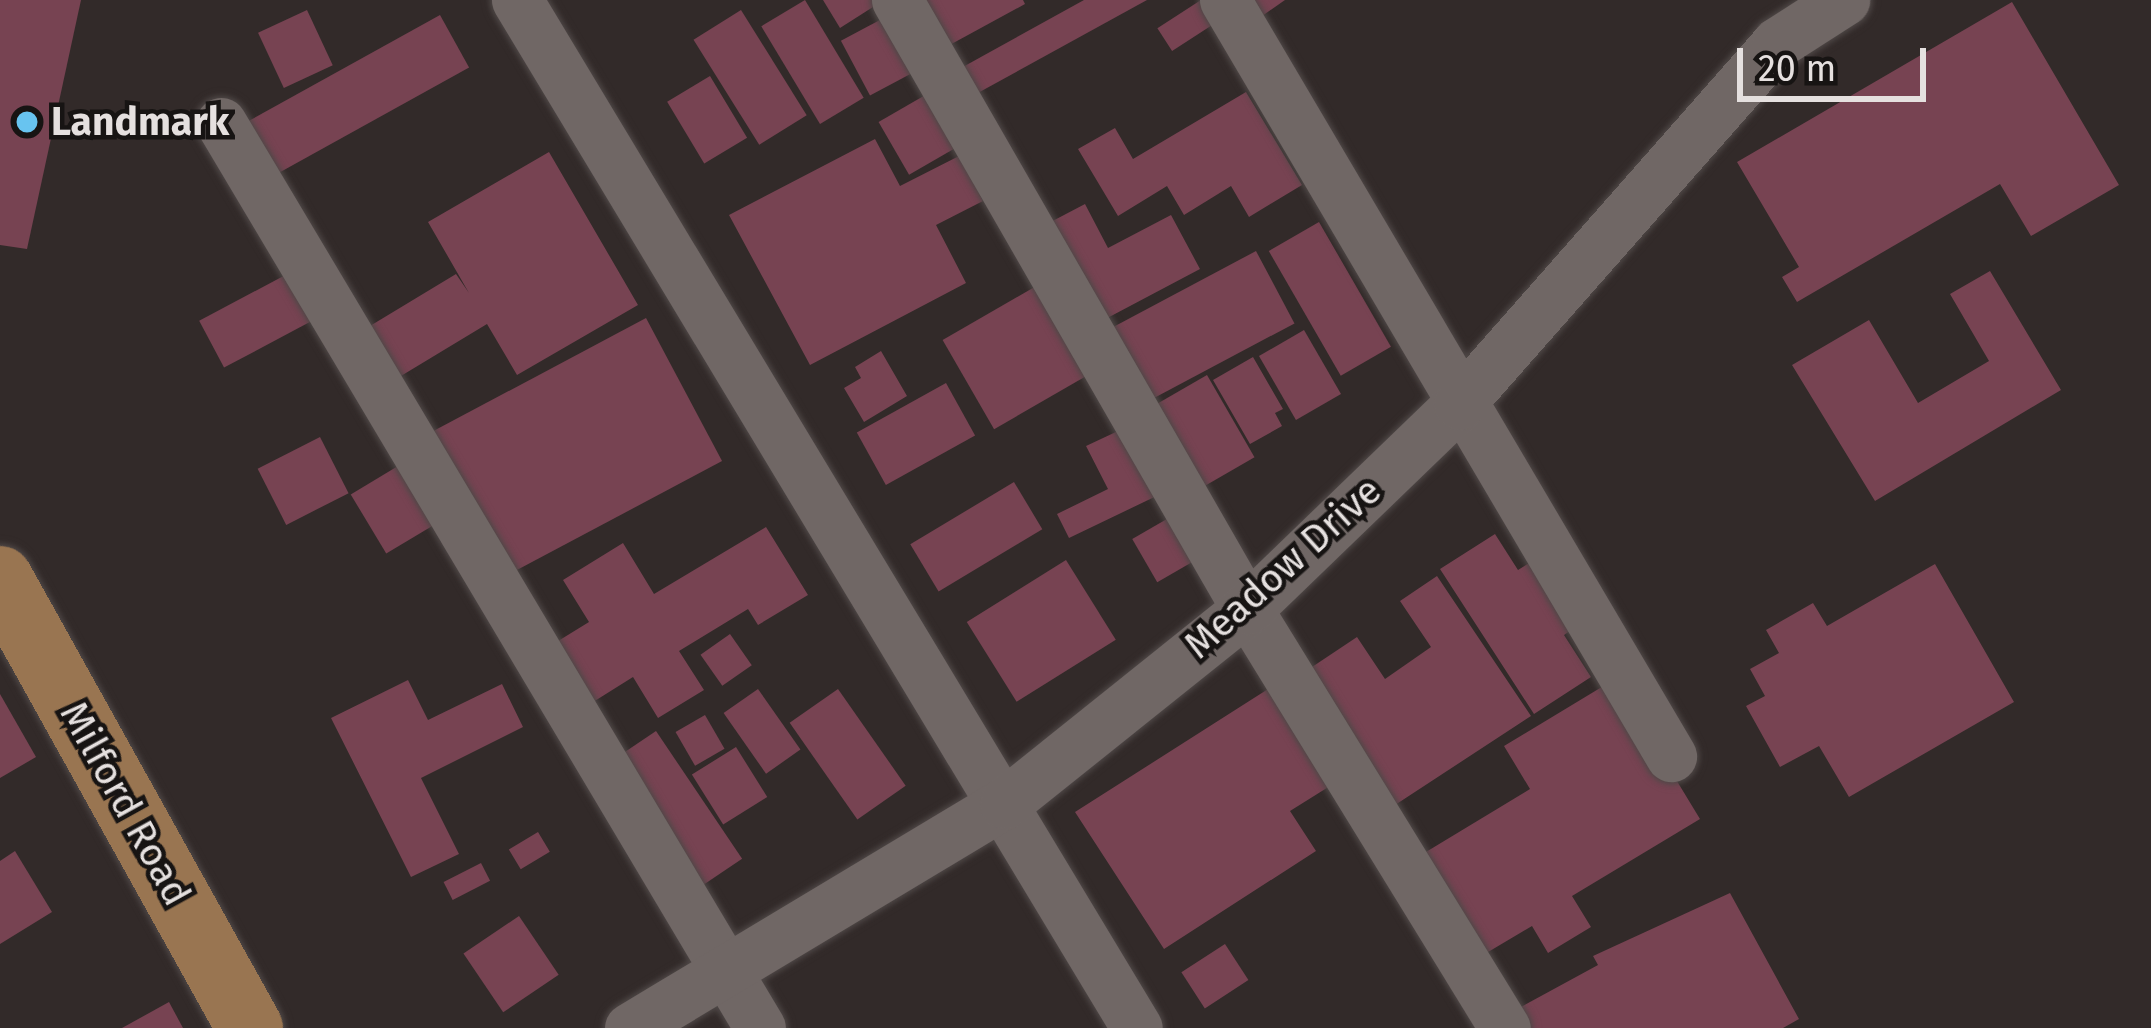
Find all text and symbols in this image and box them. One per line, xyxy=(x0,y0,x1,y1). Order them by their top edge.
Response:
scale bar xyxy=(1743,24,1932,98)
text: 20 m xyxy=(1758,47,1836,91)
place label: Landmark xyxy=(51,99,229,145)
marker: Landmark xyxy=(14,109,40,135)
street label: Meadow Drive xyxy=(1175,468,1391,668)
street label: Milford Road xyxy=(50,694,200,914)

